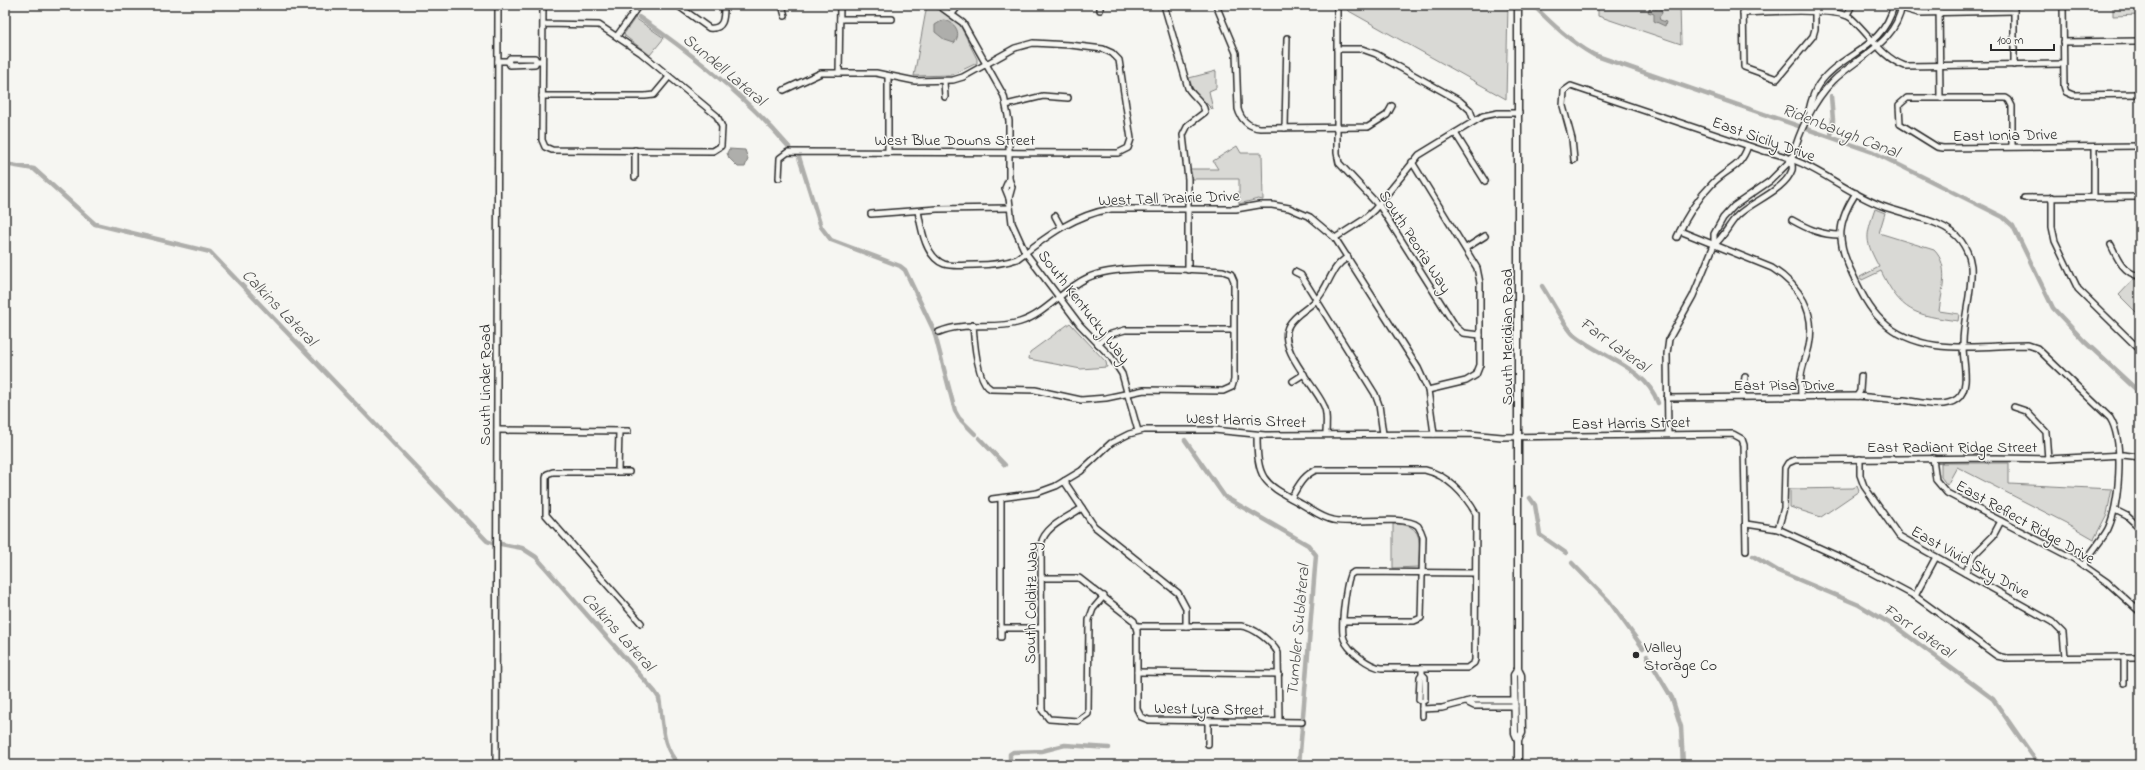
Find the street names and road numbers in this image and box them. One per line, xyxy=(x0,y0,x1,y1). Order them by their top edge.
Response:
street label: East Sicily Drive xyxy=(1708,111,1819,169)
street label: East Ionia Drive xyxy=(1952,123,2058,149)
street label: West Blue Downs Street xyxy=(875,129,1036,153)
street label: West Tall Prairie Drive xyxy=(1098,185,1241,213)
street label: South Peoria Way xyxy=(1372,186,1457,299)
street label: South Kentucky Way xyxy=(1031,245,1136,369)
street label: South Meridian Road xyxy=(1496,269,1520,405)
street label: South Linder Road xyxy=(474,324,498,446)
street label: East Pisa Drive xyxy=(1733,374,1835,398)
street label: West Harris Street xyxy=(1185,407,1307,435)
street label: East Harris Street xyxy=(1571,411,1691,437)
street label: East Radiant Ridge Street xyxy=(1867,436,2038,460)
street label: East Reflect Ridge Drive xyxy=(1951,474,2100,571)
street label: East Vivid Sky Drive xyxy=(1906,520,2035,606)
street label: South Colditz Way xyxy=(1019,542,1045,664)
street label: West Lyra Street xyxy=(1154,697,1265,723)

